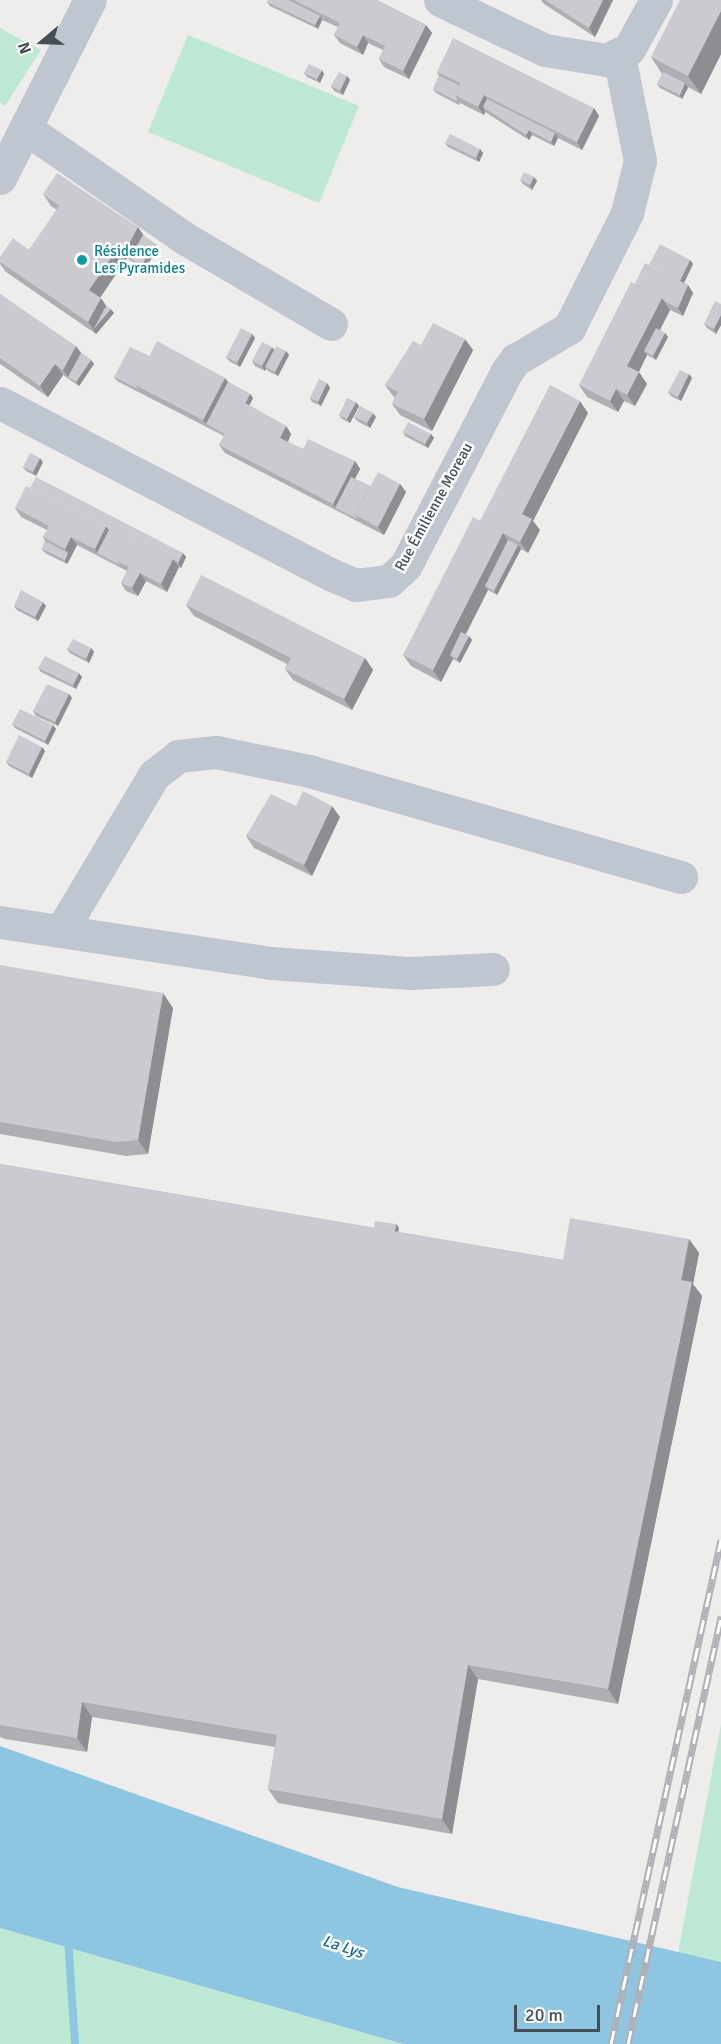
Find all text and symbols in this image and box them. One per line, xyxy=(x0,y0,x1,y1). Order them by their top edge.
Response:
north arrow xyxy=(12,12,72,72)
text: N xyxy=(14,39,36,56)
place label: Résidence Les Pyramides xyxy=(94,242,185,277)
marker: Résidence Les Pyramides xyxy=(75,253,89,267)
street label: Rue Émilienne Moreau xyxy=(391,440,477,574)
water label: La Lys xyxy=(320,1931,366,1963)
scale bar xyxy=(517,1993,602,2031)
text: 20 m xyxy=(525,2004,563,2026)

